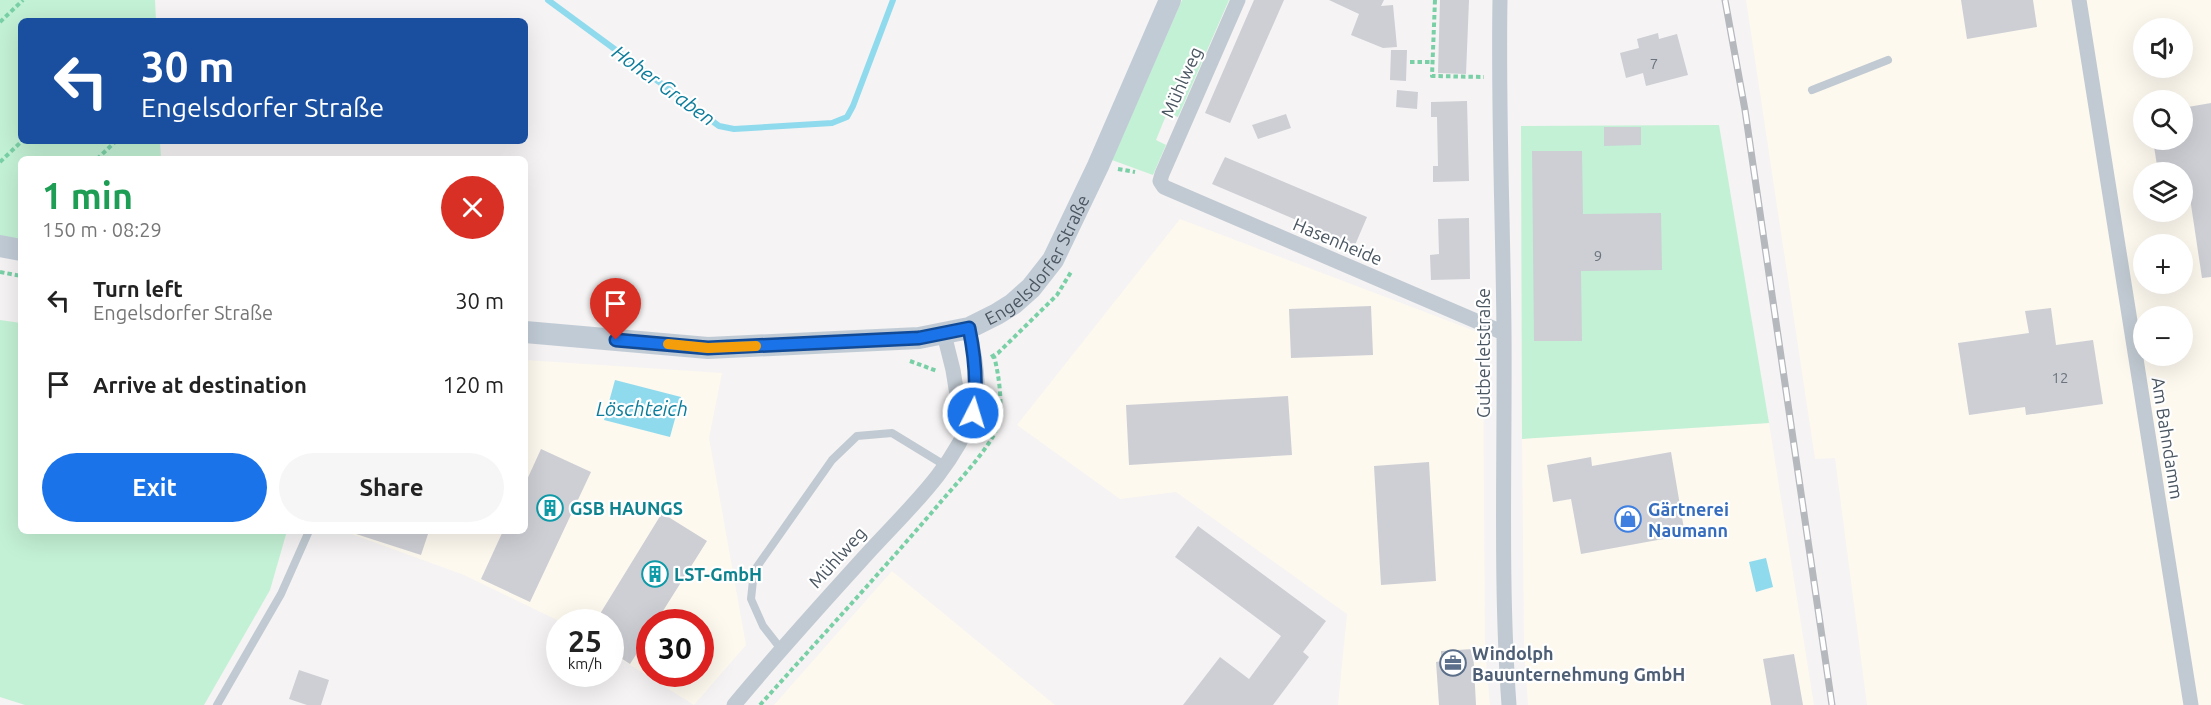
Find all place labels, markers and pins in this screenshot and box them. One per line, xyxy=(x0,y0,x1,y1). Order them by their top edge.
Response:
pin xyxy=(590,278,641,340)
building icon: GSB HAUNGS xyxy=(535,493,565,523)
place label: GSB HAUNGS xyxy=(570,498,683,518)
place label: Gärtnerei Naumann xyxy=(1648,499,1729,540)
shop icon: Gärtnerei Naumann xyxy=(1613,504,1643,534)
building icon: LST-GmbH xyxy=(640,559,670,589)
place label: LST-GmbH xyxy=(674,564,762,584)
place label: Windolph Bauunternehmung GmbH xyxy=(1472,643,1685,684)
office icon: Windolph Bauunternehmung GmbH xyxy=(1438,648,1468,678)

